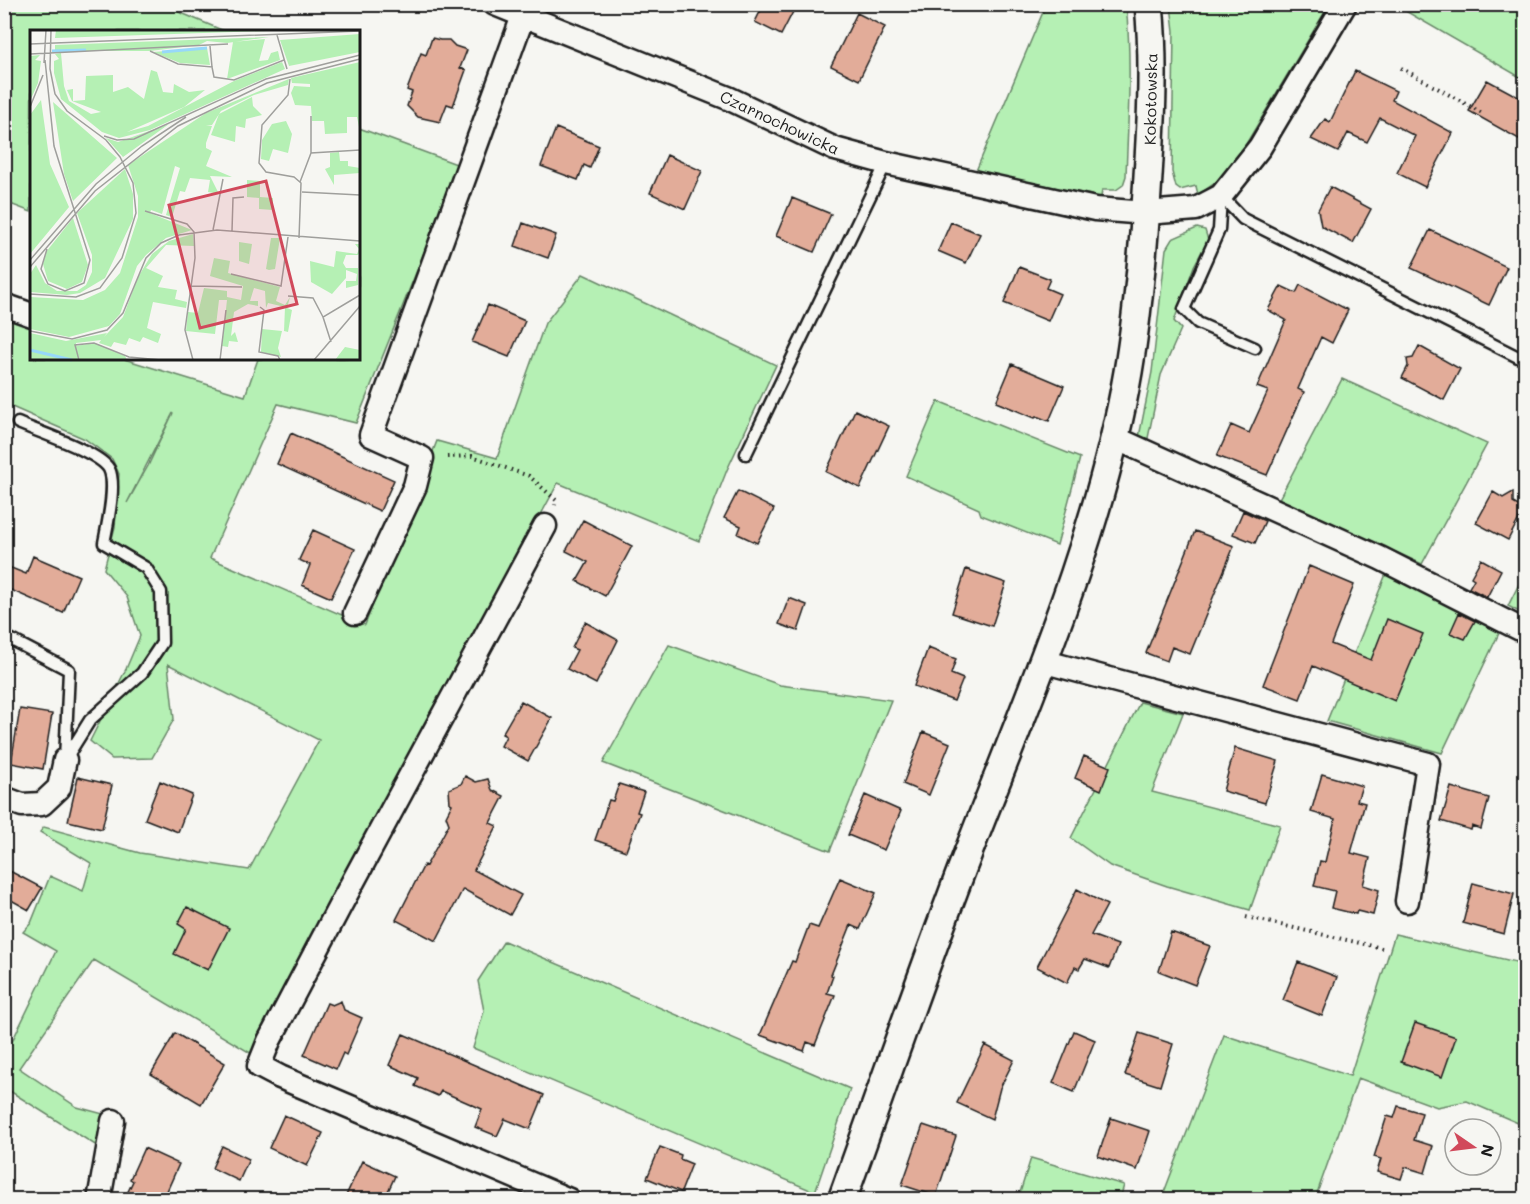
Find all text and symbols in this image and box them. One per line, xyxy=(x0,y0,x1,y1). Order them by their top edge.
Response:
inset map xyxy=(30,30,360,360)
street label: Kokotowska xyxy=(1139,53,1161,145)
street label: Czarnochowicka xyxy=(717,85,843,159)
north arrow xyxy=(1443,1117,1503,1177)
text: N xyxy=(1476,1142,1500,1159)

